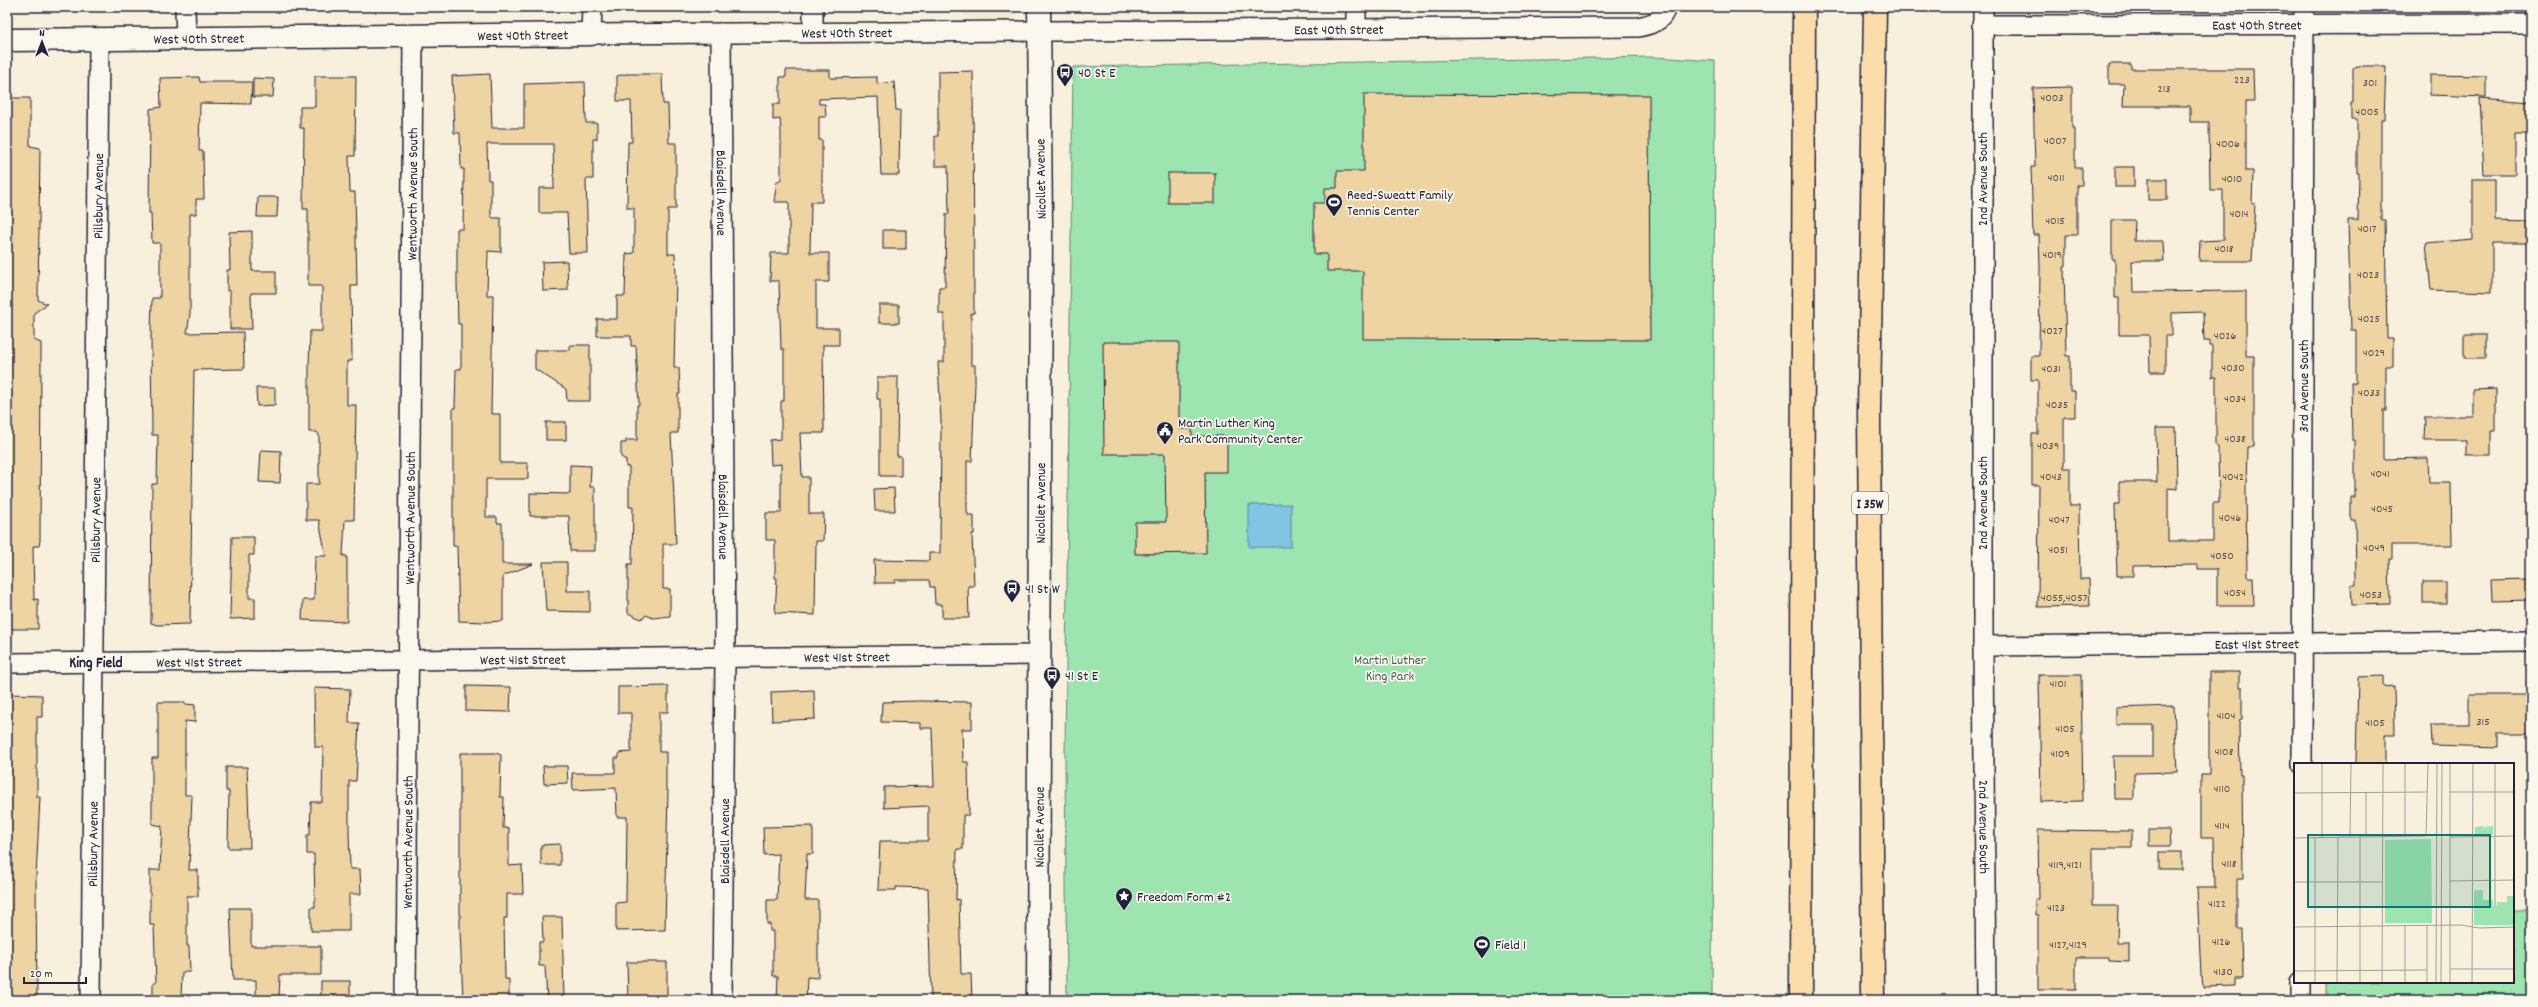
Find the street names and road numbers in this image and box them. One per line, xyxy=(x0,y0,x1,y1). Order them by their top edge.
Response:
street label: East 40th Street xyxy=(2212,16,2302,37)
street label: East 40th Street xyxy=(1294,21,1384,41)
street label: West 40th Street xyxy=(801,24,892,45)
street label: West 40th Street xyxy=(477,26,569,47)
street label: West 40th Street xyxy=(153,30,245,50)
street label: Wentworth Avenue South xyxy=(403,128,424,260)
street label: 2nd Avenue South xyxy=(1974,132,1994,226)
street label: Nicollet Avenue xyxy=(1031,138,1053,220)
street label: Blaisdell Avenue xyxy=(710,150,730,236)
street label: Pillsbury Avenue xyxy=(89,153,110,239)
street label: 3rd Avenue South xyxy=(2295,340,2315,432)
street label: Wentworth Avenue South xyxy=(401,452,422,584)
street label: 2nd Avenue South xyxy=(1974,456,1994,550)
street label: Nicollet Avenue xyxy=(1032,462,1052,544)
street label: Blaisdell Avenue xyxy=(712,474,732,560)
street label: Pillsbury Avenue xyxy=(87,477,107,563)
road number: I 35W xyxy=(1852,492,1888,514)
street label: East 41st Street xyxy=(2215,635,2299,656)
street label: West 41st Street xyxy=(804,648,890,669)
street label: West 41st Street xyxy=(480,651,566,671)
street label: West 41st Street xyxy=(156,653,242,674)
street label: Wentworth Avenue South xyxy=(399,776,420,908)
street label: 2nd Avenue South xyxy=(1972,780,1993,874)
street label: Nicollet Avenue xyxy=(1031,786,1051,868)
street label: Blaisdell Avenue xyxy=(716,798,736,884)
street label: Pillsbury Avenue xyxy=(84,801,105,887)

